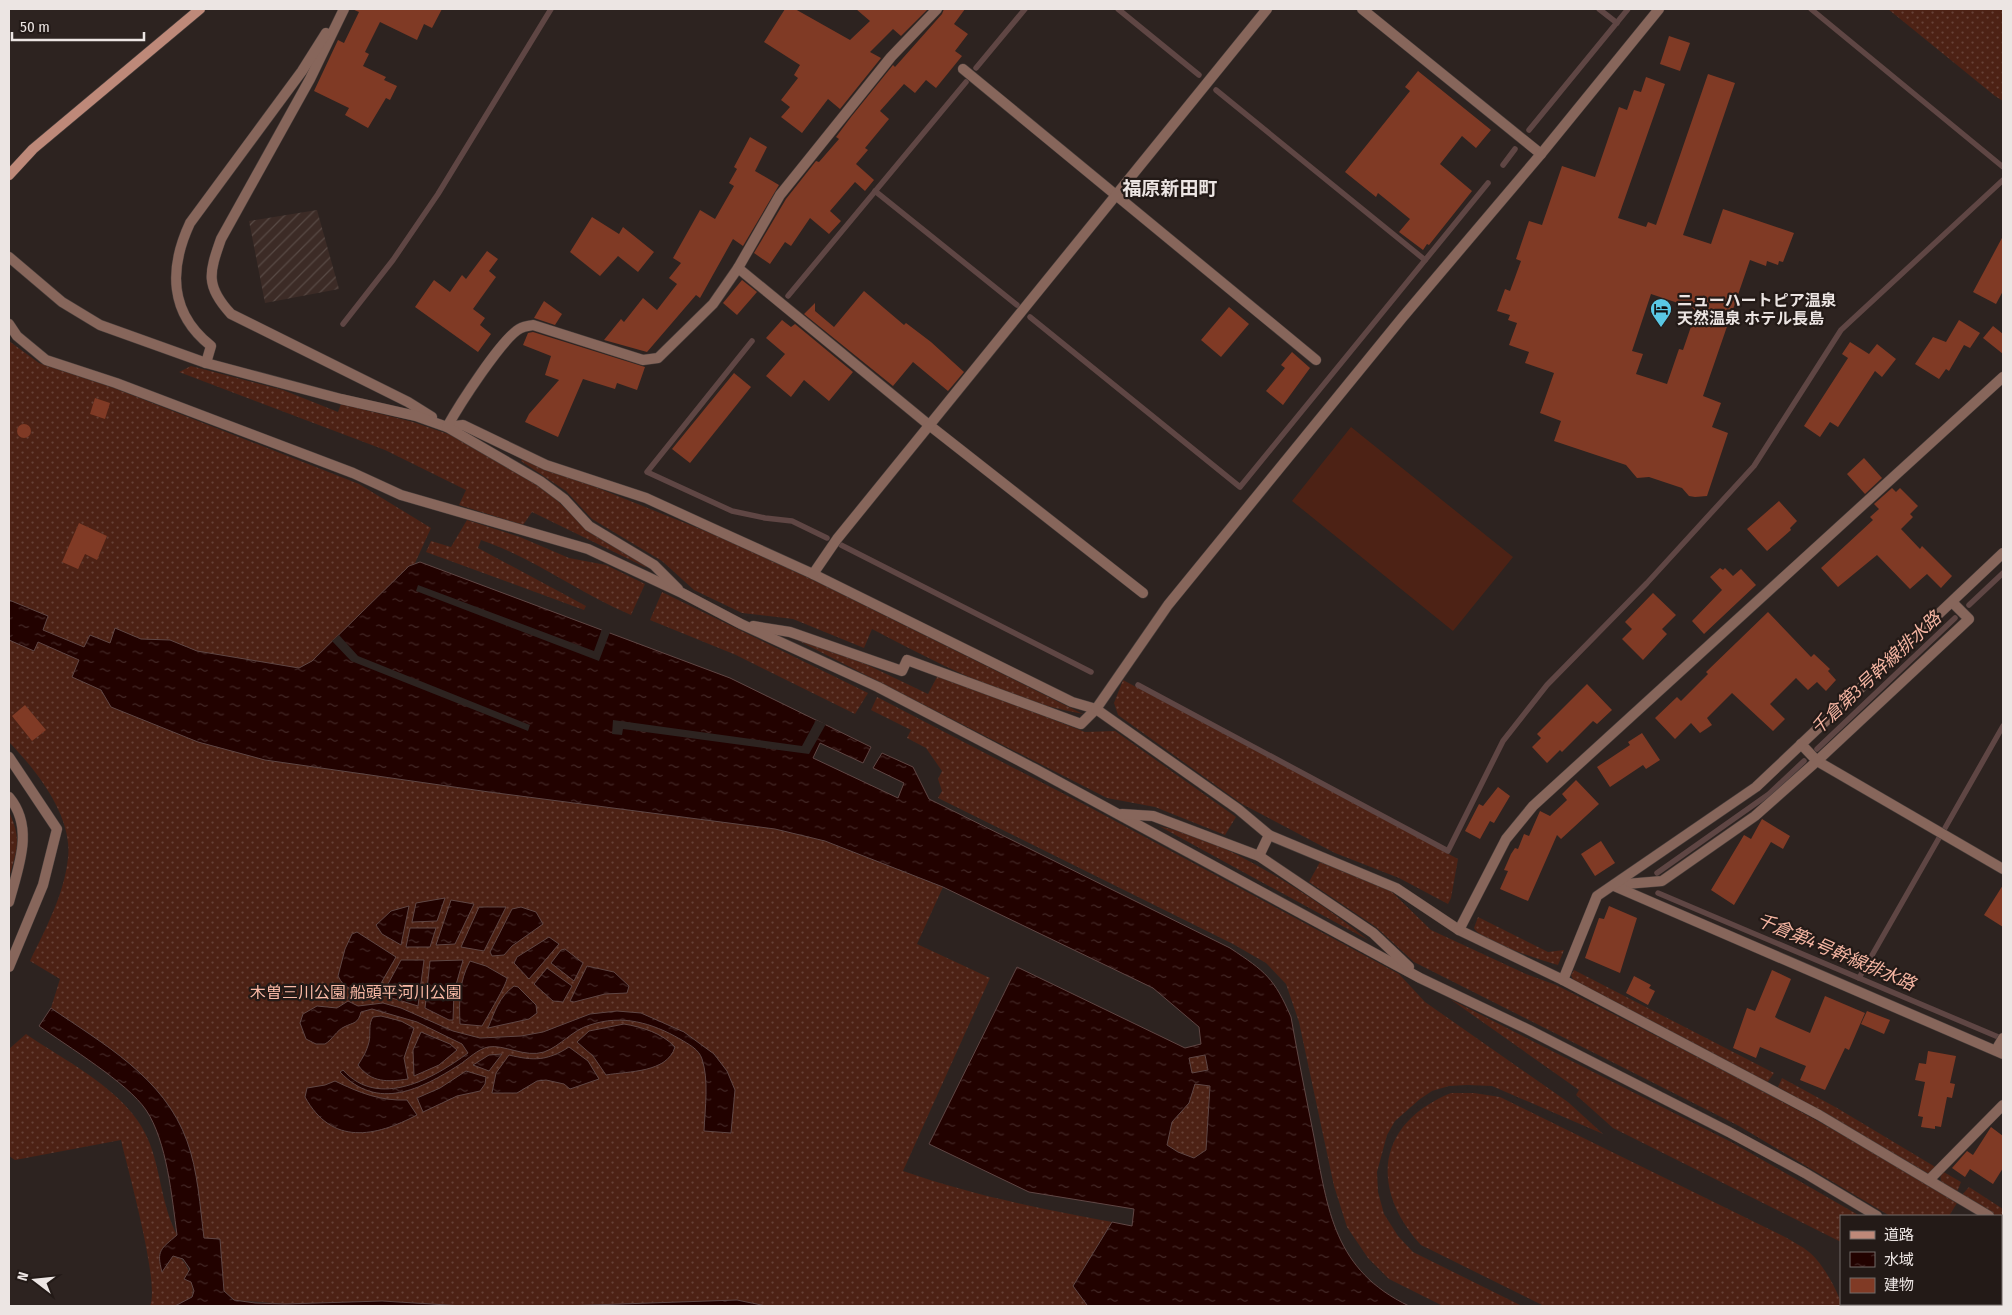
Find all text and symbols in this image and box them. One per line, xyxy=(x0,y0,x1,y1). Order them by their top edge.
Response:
scale bar xyxy=(12,10,145,42)
text: 50 m xyxy=(20,18,50,36)
district label: 福原新田町 xyxy=(1122,177,1218,200)
place label: ニューハートピア温泉 天然温泉 ホテル長島 xyxy=(1677,291,1837,328)
hotel icon: ニューハートピア温泉 天然温泉 ホテル長島 xyxy=(1649,297,1673,328)
water label: 千倉第3号幹線排水路 xyxy=(1806,606,1947,739)
water label: 千倉第4号幹線排水路 xyxy=(1753,909,1921,996)
park label: 木曽三川公園 船頭平河川公園 xyxy=(250,983,462,1002)
legend xyxy=(1840,1215,2002,1305)
text: 道路 xyxy=(1884,1226,1914,1244)
text: 水域 xyxy=(1884,1251,1914,1269)
north arrow xyxy=(10,1255,60,1305)
text: N xyxy=(14,1270,32,1283)
text: 建物 xyxy=(1884,1276,1914,1294)

